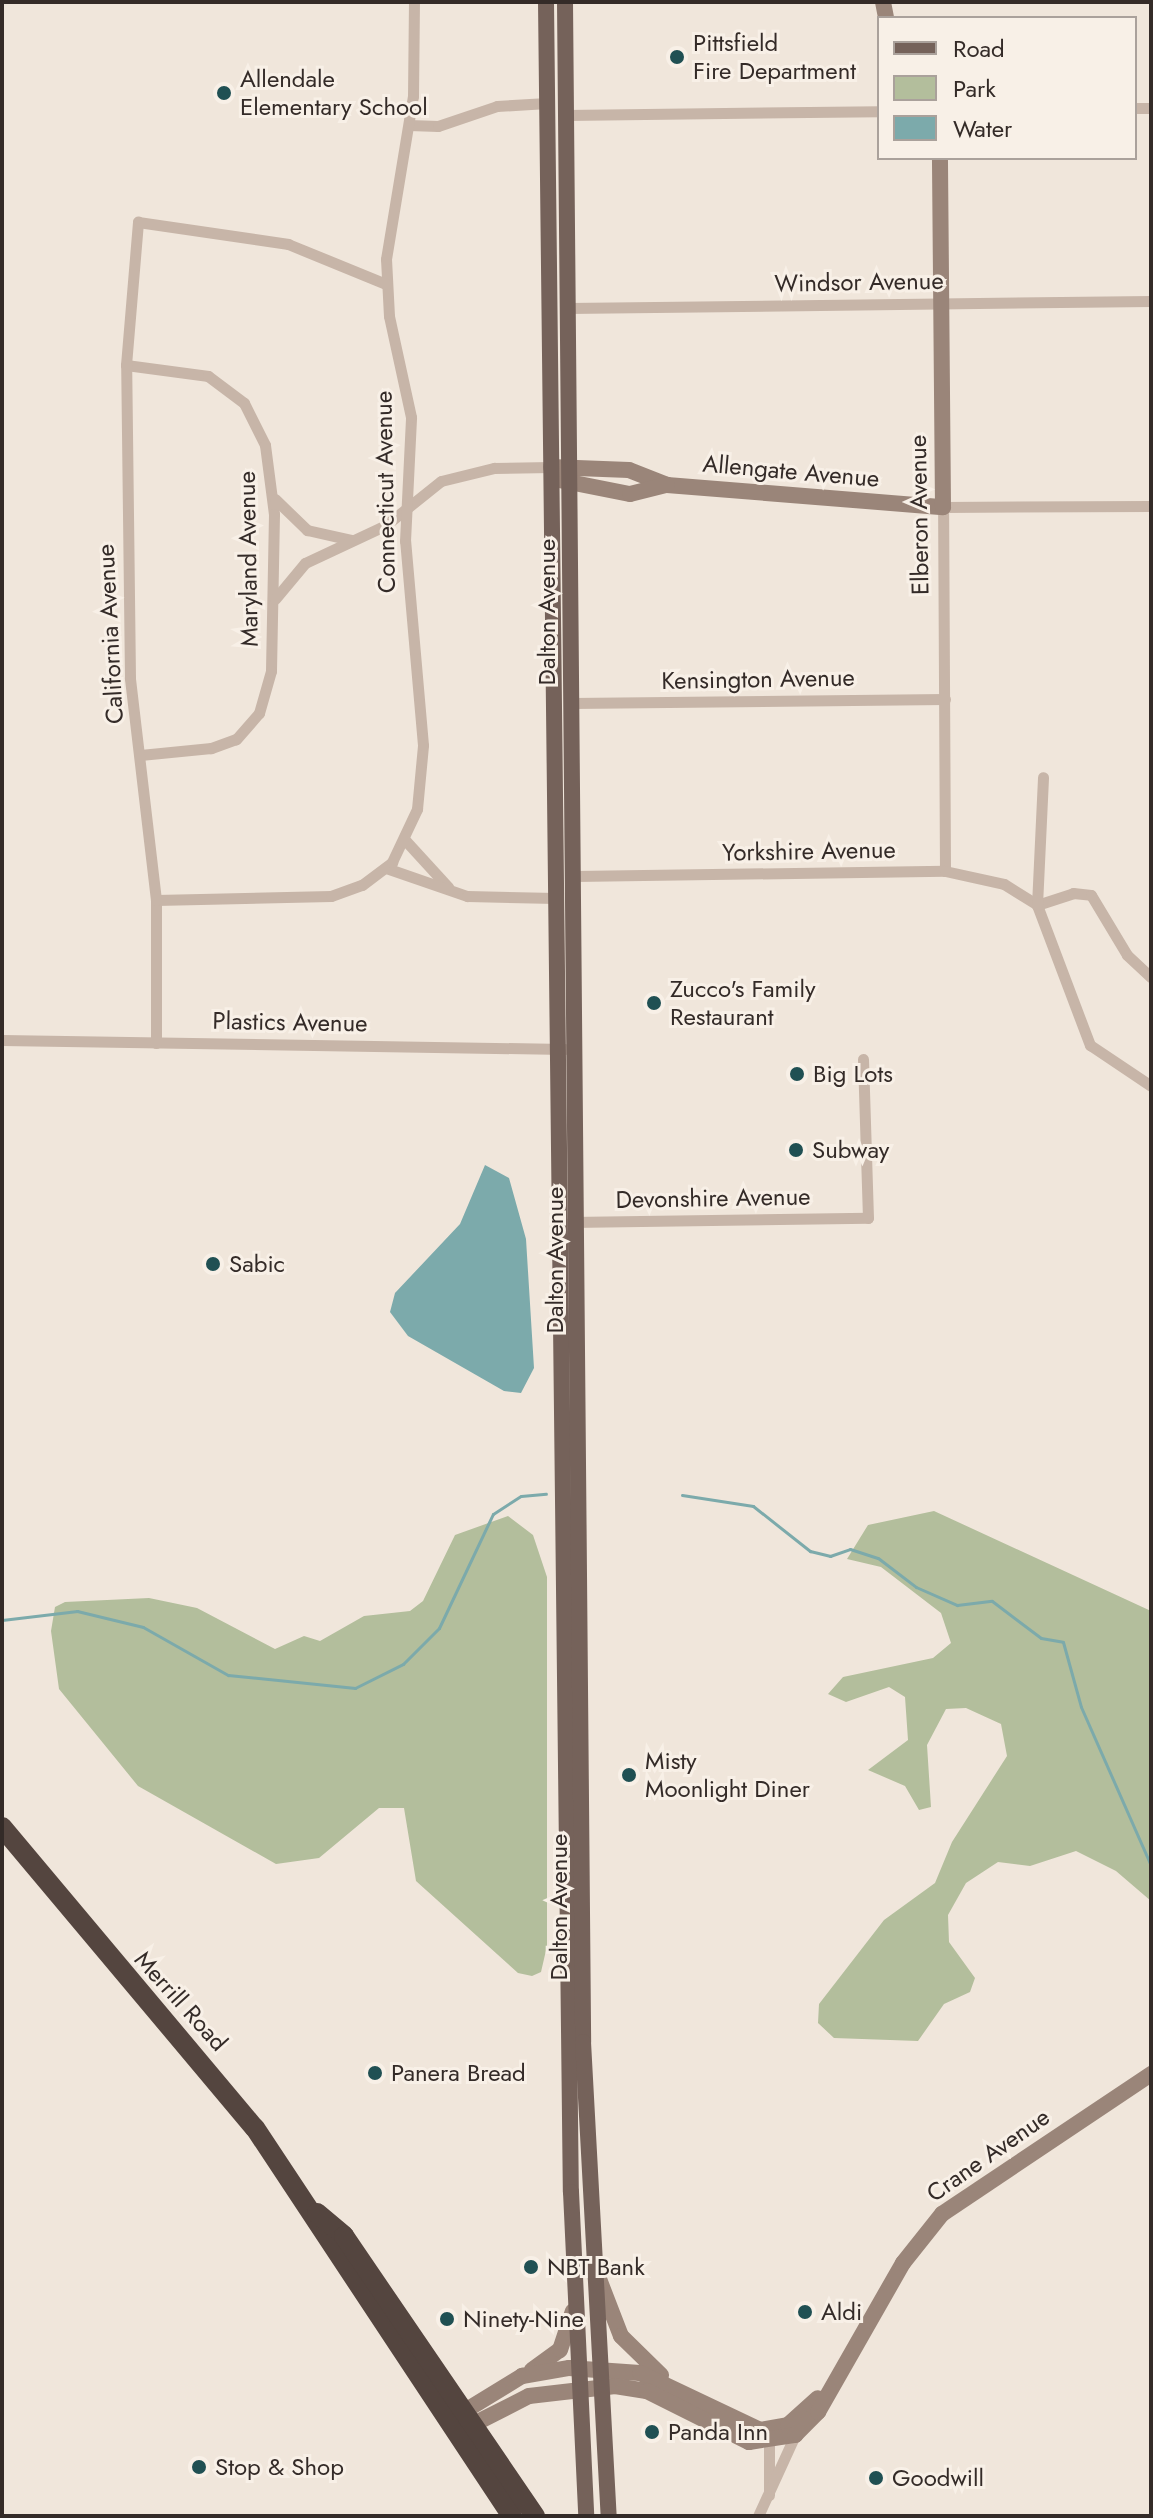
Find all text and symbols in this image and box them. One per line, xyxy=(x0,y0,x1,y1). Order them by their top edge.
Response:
legend xyxy=(877,16,1137,160)
place label: Pittsfield Fire Department xyxy=(693,29,856,85)
text: Road xyxy=(953,31,1005,66)
marker: Pittsfield Fire Department xyxy=(668,48,686,66)
place label: Allendale Elementary School xyxy=(240,65,428,121)
text: Park xyxy=(953,71,996,106)
marker: Allendale Elementary School xyxy=(215,84,233,102)
text: Water xyxy=(953,111,1012,146)
street label: Windsor Avenue xyxy=(774,266,944,298)
street label: Connecticut Avenue xyxy=(369,391,401,593)
street label: Elberon Avenue xyxy=(903,435,935,595)
street label: Allengate Avenue xyxy=(702,449,880,493)
street label: Maryland Avenue xyxy=(232,471,264,647)
street label: Dalton Avenue xyxy=(533,539,561,685)
street label: California Avenue xyxy=(91,543,129,725)
street label: Kensington Avenue xyxy=(661,663,855,695)
street label: Yorkshire Avenue xyxy=(722,835,896,867)
place label: Zucco's Family Restaurant xyxy=(670,975,815,1031)
marker: Zucco's Family Restaurant xyxy=(645,994,663,1012)
street label: Plastics Avenue xyxy=(212,1006,368,1038)
place label: Big Lots xyxy=(813,1060,893,1088)
marker: Big Lots xyxy=(788,1065,806,1083)
place label: Subway xyxy=(812,1136,889,1164)
marker: Subway xyxy=(787,1141,805,1159)
street label: Devonshire Avenue xyxy=(615,1182,811,1214)
street label: Dalton Avenue xyxy=(541,1187,569,1333)
place label: Sabic xyxy=(229,1250,285,1278)
marker: Sabic xyxy=(204,1255,222,1273)
place label: Misty Moonlight Diner xyxy=(645,1747,810,1803)
marker: Misty Moonlight Diner xyxy=(620,1766,638,1784)
street label: Dalton Avenue xyxy=(545,1834,573,1980)
street label: Merrill Road xyxy=(129,1945,233,2057)
place label: Panera Bread xyxy=(391,2059,526,2087)
marker: Panera Bread xyxy=(366,2064,384,2082)
street label: Crane Avenue xyxy=(921,2102,1055,2208)
place label: NBT Bank xyxy=(547,2253,645,2281)
marker: NBT Bank xyxy=(522,2258,540,2276)
place label: Aldi xyxy=(821,2298,862,2326)
marker: Aldi xyxy=(796,2303,814,2321)
place label: Ninety-Nine xyxy=(463,2305,584,2333)
marker: Ninety-Nine xyxy=(438,2310,456,2328)
place label: Panda Inn xyxy=(668,2418,768,2446)
marker: Panda Inn xyxy=(643,2423,661,2441)
place label: Stop & Shop xyxy=(215,2453,344,2481)
marker: Stop & Shop xyxy=(190,2458,208,2476)
place label: Goodwill xyxy=(892,2464,984,2492)
marker: Goodwill xyxy=(867,2469,885,2487)

